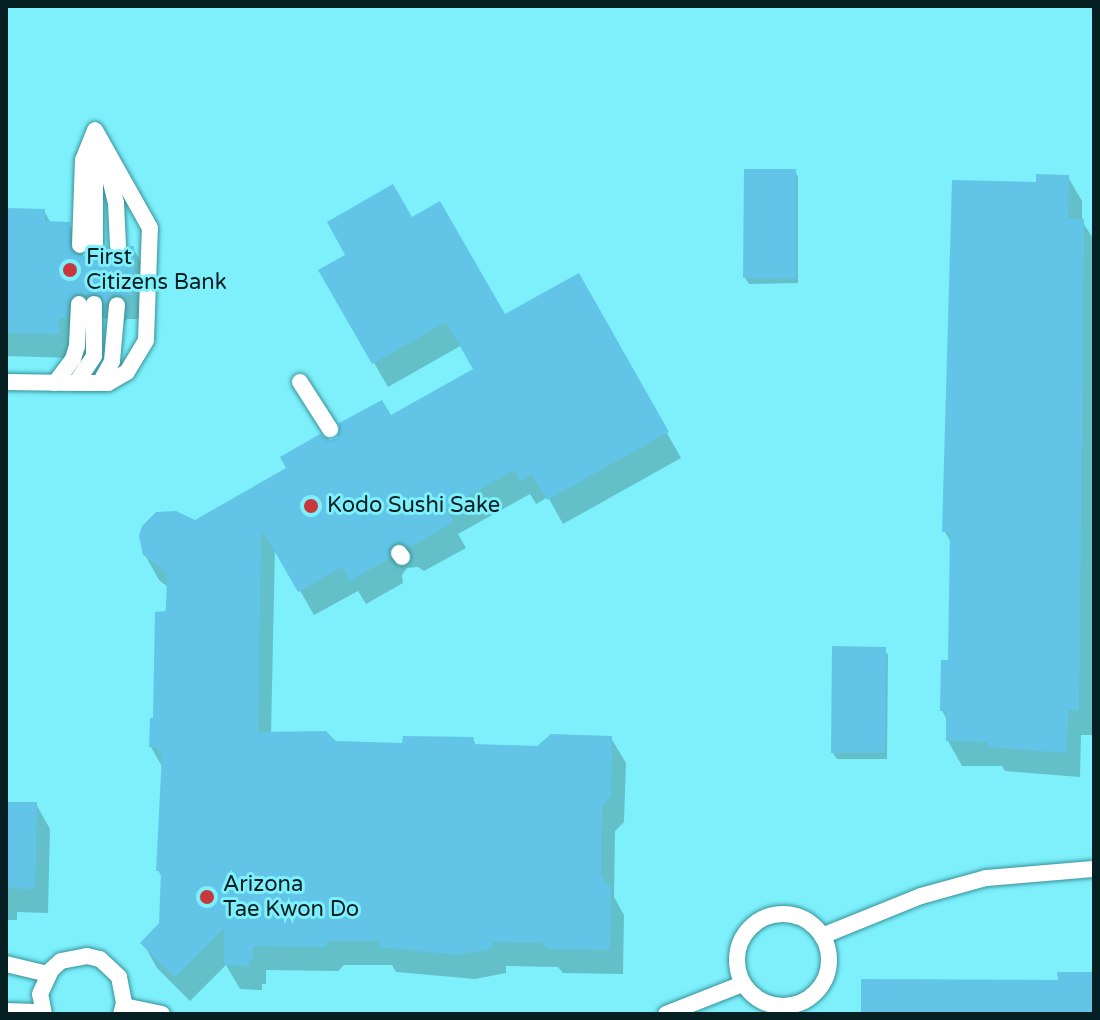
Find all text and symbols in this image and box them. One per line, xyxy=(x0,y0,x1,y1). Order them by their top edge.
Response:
place label: First Citizens Bank xyxy=(86,244,227,296)
marker: First Citizens Bank xyxy=(61,261,79,279)
place label: Kodo Sushi Sake xyxy=(327,493,500,519)
marker: Kodo Sushi Sake xyxy=(302,497,320,515)
place label: Arizona Tae Kwon Do xyxy=(223,871,359,922)
marker: Arizona Tae Kwon Do xyxy=(198,888,216,906)

